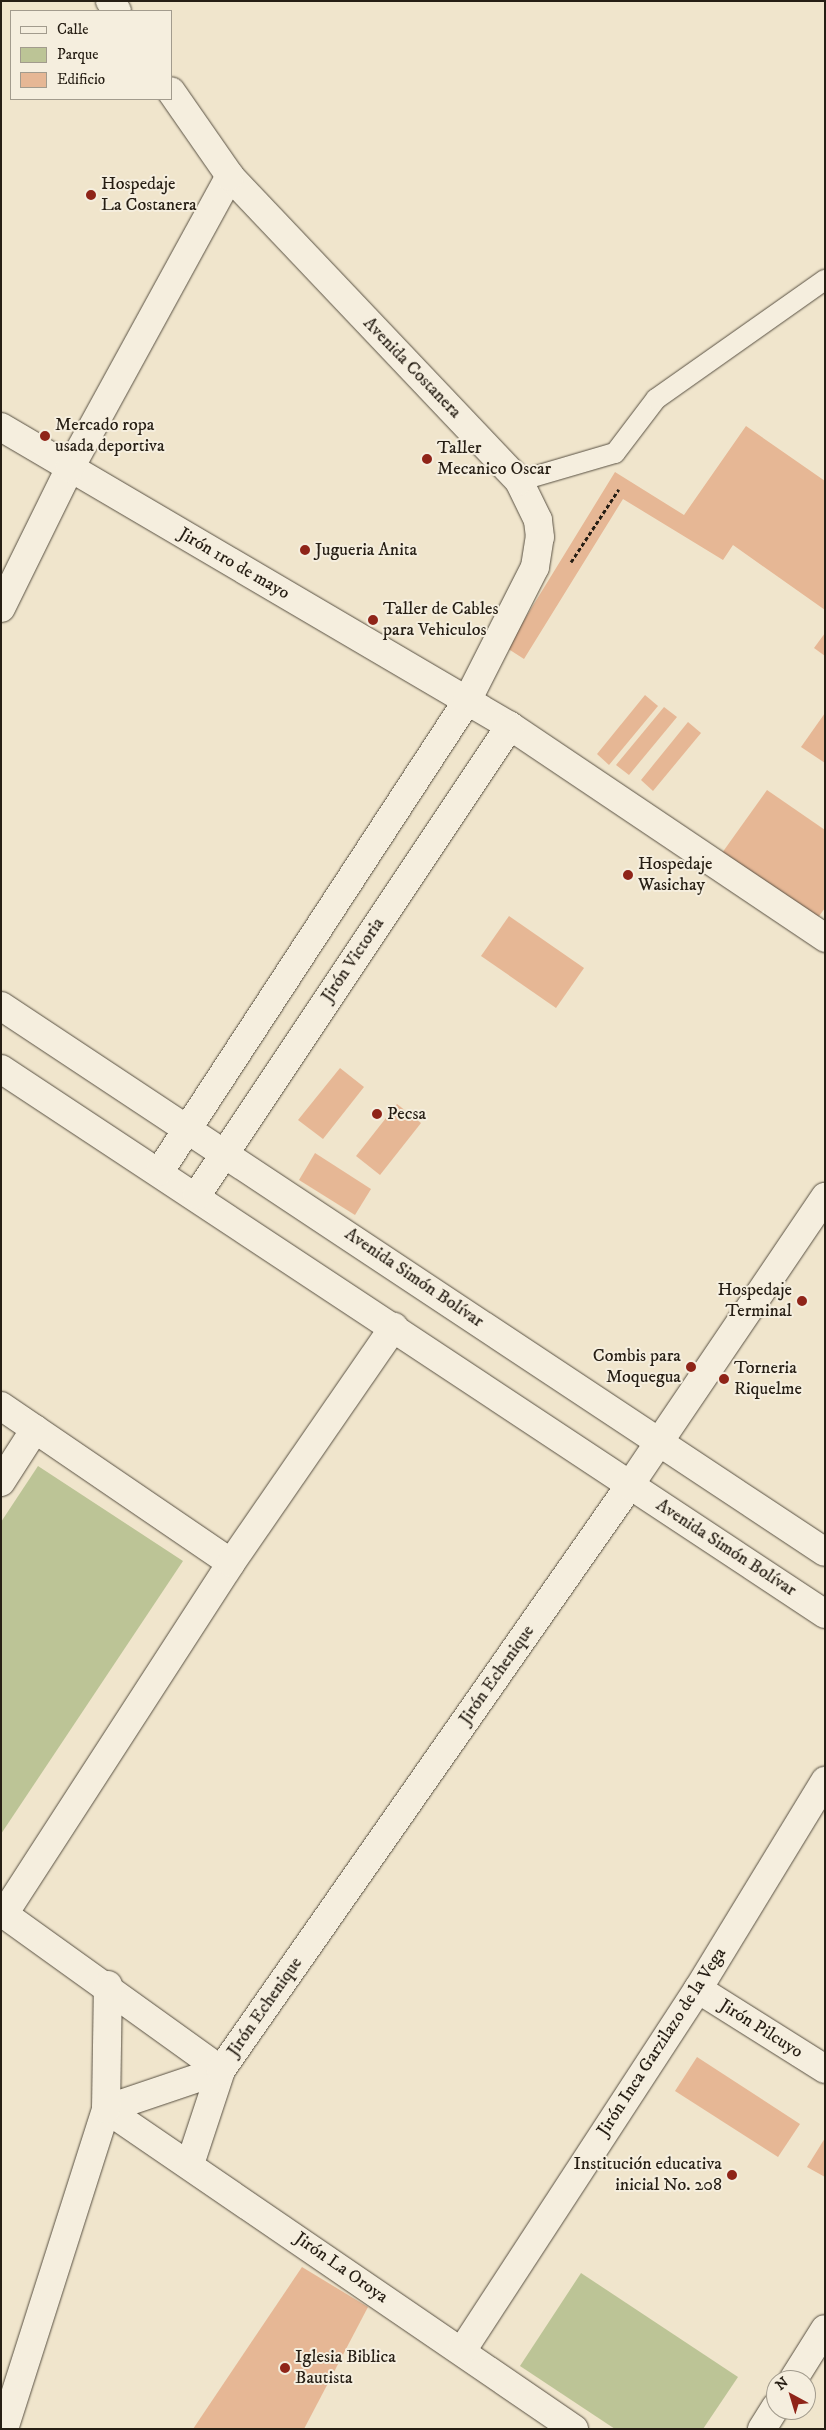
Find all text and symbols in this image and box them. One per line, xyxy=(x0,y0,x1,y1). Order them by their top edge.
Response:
legend xyxy=(10,10,172,100)
text: Calle xyxy=(57,20,89,39)
text: Parque xyxy=(57,45,98,64)
text: Edificio xyxy=(57,70,105,89)
place label: Hospedaje La Costanera xyxy=(101,174,197,216)
marker: Hospedaje La Costanera xyxy=(85,189,97,201)
street label: Avenida Costanera xyxy=(358,313,466,423)
place label: Mercado ropa usada deportiva xyxy=(55,415,165,458)
marker: Mercado ropa usada deportiva xyxy=(39,430,51,442)
place label: Taller Mecanico Oscar xyxy=(437,438,551,480)
marker: Taller Mecanico Oscar xyxy=(421,453,433,465)
street label: Jirón 1ro de mayo xyxy=(175,523,293,605)
place label: Jugueria Anita xyxy=(315,539,417,561)
marker: Jugueria Anita xyxy=(299,544,311,556)
place label: Taller de Cables para Vehiculos xyxy=(383,599,498,642)
marker: Taller de Cables para Vehiculos xyxy=(367,614,379,626)
place label: Hospedaje Wasichay xyxy=(638,854,713,896)
marker: Hospedaje Wasichay xyxy=(622,869,634,881)
street label: Jirón Victoria xyxy=(317,914,389,1006)
place label: Pecsa xyxy=(387,1103,426,1125)
marker: Pecsa xyxy=(371,1108,383,1120)
street label: Avenida Simón Bolívar xyxy=(340,1223,488,1333)
place label: Hospedaje Terminal xyxy=(717,1280,792,1322)
marker: Hospedaje Terminal xyxy=(796,1295,808,1307)
place label: Combis para Moquegua xyxy=(593,1346,681,1388)
place label: Torneria Riquelme xyxy=(734,1358,802,1400)
marker: Combis para Moquegua xyxy=(685,1361,697,1373)
marker: Torneria Riquelme xyxy=(718,1373,730,1385)
street label: Avenida Simón Bolívar xyxy=(652,1495,800,1601)
street label: Jirón Echenique xyxy=(455,1621,539,1729)
street label: Jirón Inca Garzilazo de la Vega xyxy=(593,1944,731,2140)
street label: Jirón Echenique xyxy=(223,1953,307,2061)
street label: Jirón Pilcuyo xyxy=(715,1995,807,2063)
place label: Institución educativa inicial No. 208 xyxy=(573,2154,722,2196)
marker: Institución educativa inicial No. 208 xyxy=(726,2169,738,2181)
street label: Jirón La Oroya xyxy=(290,2228,392,2308)
place label: Iglesia Biblica Bautista xyxy=(295,2347,396,2390)
marker: Iglesia Biblica Bautista xyxy=(279,2362,291,2374)
north arrow xyxy=(766,2370,816,2420)
text: N xyxy=(772,2374,792,2395)

